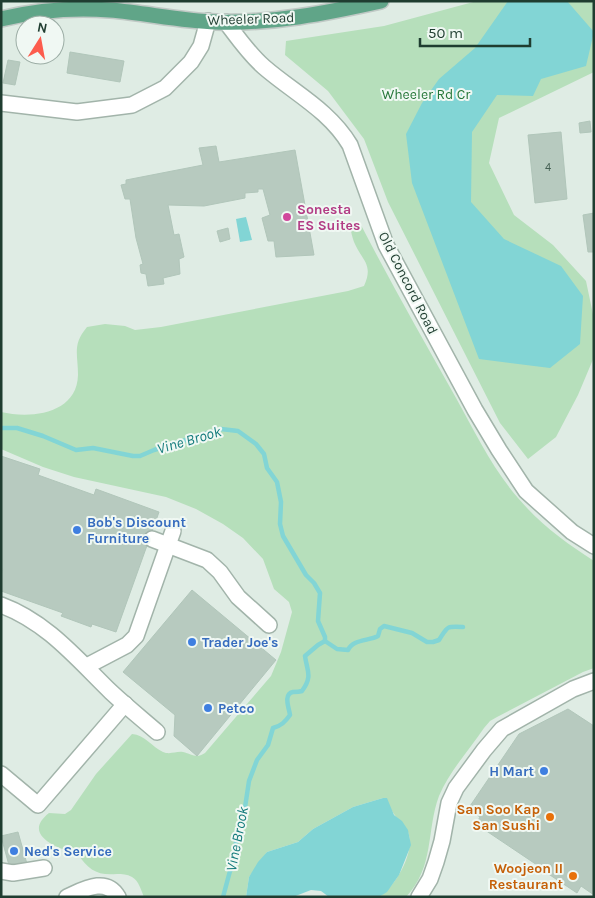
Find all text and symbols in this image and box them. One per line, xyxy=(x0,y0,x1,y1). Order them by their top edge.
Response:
street label: Wheeler Road xyxy=(207,9,295,29)
north arrow xyxy=(15,15,65,65)
scale bar xyxy=(420,15,530,47)
text: N xyxy=(36,18,49,37)
text: 50 m xyxy=(428,24,463,42)
park label: Wheeler Rd Cr xyxy=(382,86,471,103)
house number: 4 xyxy=(545,161,551,174)
place label: Sonesta ES Suites xyxy=(297,201,360,234)
marker: Sonesta ES Suites xyxy=(281,211,293,223)
street label: Old Concord Road xyxy=(375,229,441,337)
water label: Vine Brook xyxy=(155,422,223,458)
place label: Bob's Discount Furniture xyxy=(87,514,186,547)
marker: Bob's Discount Furniture xyxy=(71,524,83,536)
place label: Trader Joe's xyxy=(202,634,278,651)
marker: Trader Joe's xyxy=(186,636,198,648)
place label: Petco xyxy=(218,700,254,717)
marker: Petco xyxy=(202,702,214,714)
place label: H Mart xyxy=(489,763,534,780)
marker: H Mart xyxy=(538,765,550,777)
place label: San Soo Kap San Sushi xyxy=(456,801,540,834)
water label: Vine Brook xyxy=(222,805,252,873)
marker: San Soo Kap San Sushi xyxy=(544,811,556,823)
place label: Ned's Service xyxy=(24,843,112,860)
marker: Ned's Service xyxy=(8,845,20,857)
place label: Woojeon II Restaurant xyxy=(489,860,563,893)
marker: Woojeon II Restaurant xyxy=(567,870,579,882)

